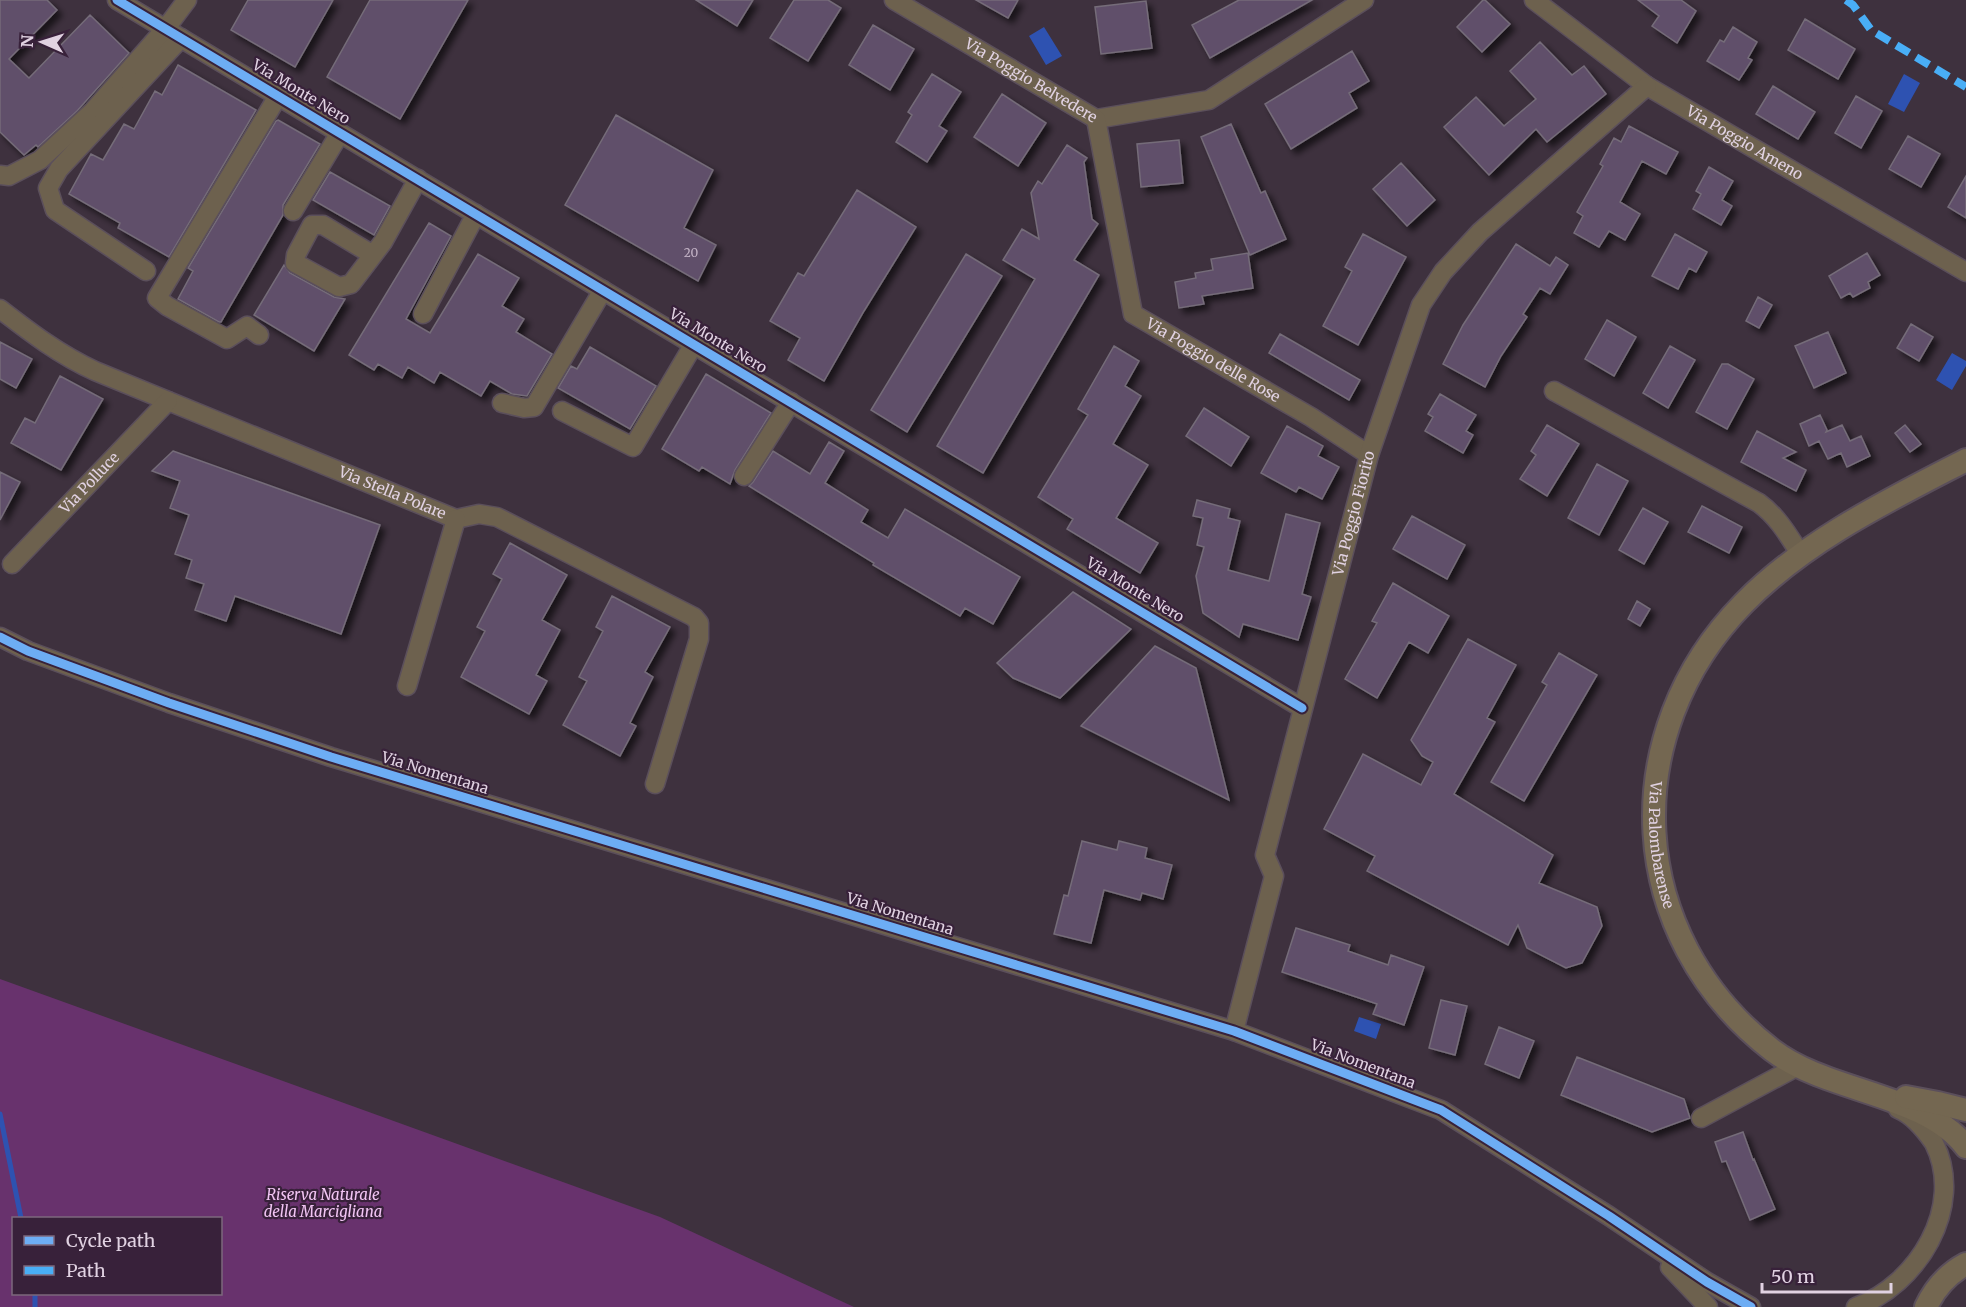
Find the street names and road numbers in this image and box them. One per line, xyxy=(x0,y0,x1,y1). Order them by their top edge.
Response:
street label: Via Poggio Belvedere xyxy=(961,33,1101,127)
street label: Via Monte Nero xyxy=(248,54,354,128)
street label: Via Poggio Ameno xyxy=(1682,101,1807,184)
street label: Via Monte Nero xyxy=(665,303,771,377)
street label: Via Poggio delle Rose xyxy=(1142,313,1284,406)
street label: Via Polluce xyxy=(54,448,123,518)
street label: Via Poggio Fiorito xyxy=(1328,448,1379,579)
street label: Via Stella Polare xyxy=(335,462,449,523)
street label: Via Monte Nero xyxy=(1082,552,1188,626)
street label: Via Nomentana xyxy=(378,747,491,798)
street label: Via Palombarense xyxy=(1645,779,1679,911)
street label: Via Nomentana xyxy=(843,888,956,939)
street label: Via Nomentana xyxy=(1307,1034,1418,1092)

